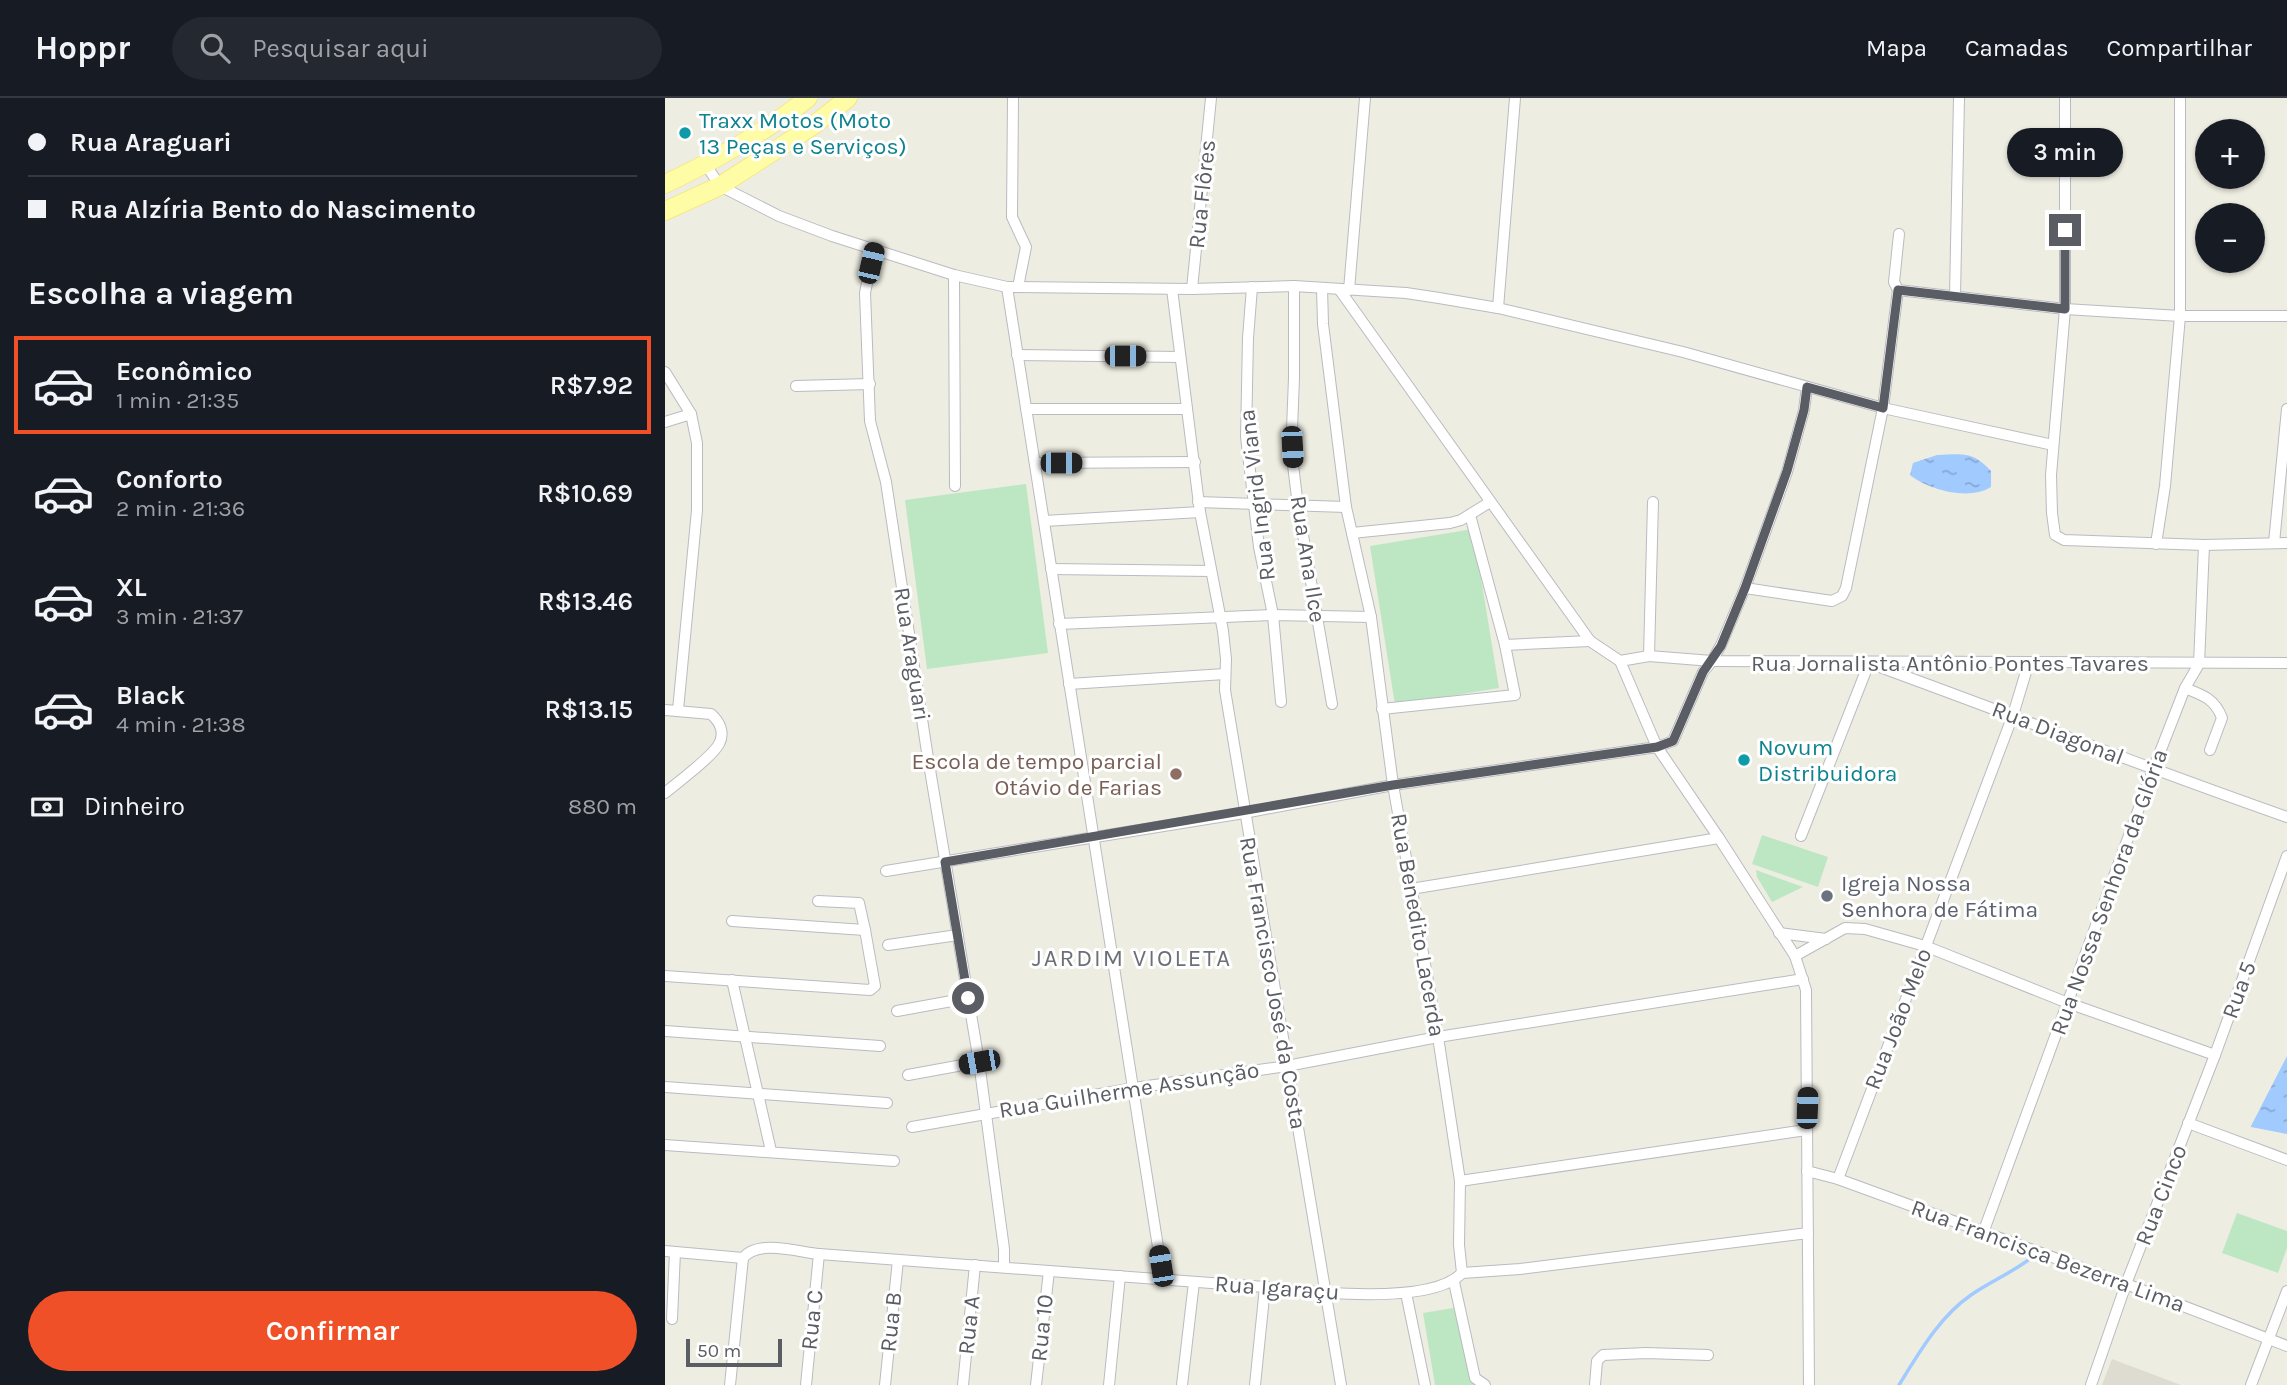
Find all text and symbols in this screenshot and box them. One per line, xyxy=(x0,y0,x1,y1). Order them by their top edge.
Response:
search box xyxy=(172,17,662,80)
text: Hoppr xyxy=(35,29,130,67)
icon: search xyxy=(196,29,234,67)
text: Pesquisar aqui xyxy=(252,33,429,64)
text: Mapa xyxy=(1866,34,1927,62)
text: Camadas xyxy=(1965,34,2069,62)
text: Compartilhar xyxy=(2107,34,2252,62)
place label: Traxx Motos (Moto 13 Peças e Serviços) xyxy=(699,107,907,160)
map controls xyxy=(2195,119,2265,273)
button: + xyxy=(2195,119,2265,189)
marker: Traxx Motos (Moto 13 Peças e Serviços) xyxy=(677,125,693,141)
text: Rua Araguari xyxy=(70,127,232,158)
callout: 3 min xyxy=(2007,129,2123,178)
street label: Rua Flôres xyxy=(1183,138,1221,250)
text: 3 min xyxy=(2033,139,2097,166)
text: Rua Alzíria Bento do Nascimento xyxy=(70,194,476,225)
button: − xyxy=(2195,203,2265,273)
route end xyxy=(2049,214,2081,246)
car xyxy=(857,240,886,286)
text: Escolha a viagem xyxy=(28,275,294,312)
car xyxy=(1105,346,1147,367)
icon: car xyxy=(32,354,95,417)
text: Econômico xyxy=(116,356,252,387)
text: R$7.92 xyxy=(550,370,633,401)
text: 1 min · 21:35 xyxy=(116,387,239,414)
street label: Rua Ingrid Viana xyxy=(1233,408,1281,582)
car xyxy=(1281,425,1304,469)
car xyxy=(1041,453,1083,474)
icon: car xyxy=(32,462,95,525)
text: Conforto xyxy=(116,464,223,495)
text: R$10.69 xyxy=(537,478,633,509)
street label: Rua Ana Ilce xyxy=(1285,494,1331,624)
text: 2 min · 21:36 xyxy=(116,495,245,522)
icon: car xyxy=(32,570,95,633)
text: XL xyxy=(116,572,147,603)
street label: Rua Araguari xyxy=(888,585,936,723)
text: R$13.46 xyxy=(538,586,633,617)
text: 3 min · 21:37 xyxy=(116,603,243,630)
street label: Rua Jornalista Antônio Pontes Tavares xyxy=(1751,650,2149,677)
icon: car xyxy=(32,678,95,741)
text: Black xyxy=(116,680,185,711)
text: R$13.15 xyxy=(545,694,633,725)
street label: Rua Diagonal xyxy=(1988,695,2128,771)
text: 4 min · 21:38 xyxy=(116,711,246,738)
place label: Novum Distribuidora xyxy=(1758,734,1898,787)
street label: Rua Nossa Senhora da Glória xyxy=(2045,745,2173,1039)
place label: Escola de tempo parcial Otávio de Farias xyxy=(911,748,1162,801)
marker: Novum Distribuidora xyxy=(1736,752,1752,768)
marker: Escola de tempo parcial Otávio de Farias xyxy=(1168,766,1184,782)
icon: cash xyxy=(28,788,66,826)
text: Dinheiro xyxy=(84,791,185,822)
text: 880 m xyxy=(568,793,637,820)
street label: Rua Benedito Lacerda xyxy=(1385,811,1451,1039)
street label: Rua Francisco José da Costa xyxy=(1234,835,1312,1131)
place label: Igreja Nossa Senhora de Fátima xyxy=(1841,870,2038,923)
marker: Igreja Nossa Senhora de Fátima xyxy=(1819,888,1835,904)
district label: JARDIM VIOLETA xyxy=(1032,944,1232,972)
street label: Rua João Melo xyxy=(1859,945,1937,1093)
street label: Rua 5 xyxy=(2216,958,2262,1022)
route start xyxy=(952,982,984,1014)
car xyxy=(957,1048,1002,1076)
street label: Rua Guilherme Assunção xyxy=(997,1056,1261,1124)
car xyxy=(1796,1087,1819,1129)
street label: Rua Cinco xyxy=(2130,1141,2192,1249)
street label: Rua Francisca Bezerra Lima xyxy=(1907,1194,2189,1318)
car xyxy=(1148,1244,1175,1288)
street label: Rua Igaraçu xyxy=(1214,1270,1340,1306)
street label: Rua C xyxy=(795,1289,829,1351)
button: Confirmar xyxy=(28,1291,637,1371)
street label: Rua B xyxy=(874,1291,908,1353)
street label: Rua 10 xyxy=(1025,1293,1059,1363)
street label: Rua A xyxy=(952,1294,986,1356)
scale bar xyxy=(686,1336,782,1368)
text: 50 m xyxy=(697,1340,741,1362)

